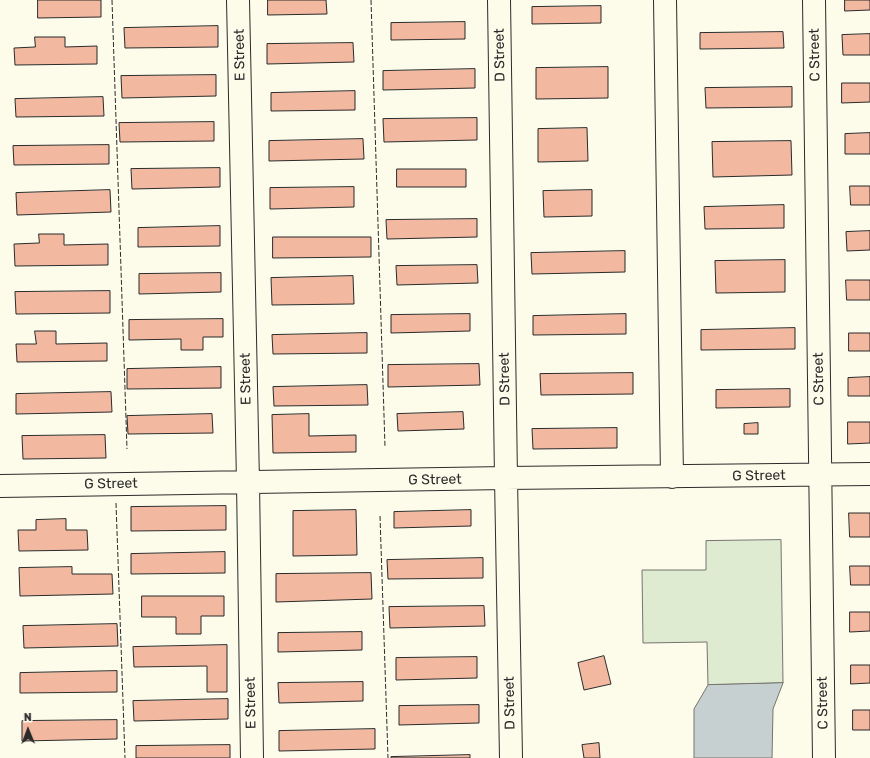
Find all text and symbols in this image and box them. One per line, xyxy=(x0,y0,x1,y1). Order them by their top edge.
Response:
street label: D Street xyxy=(491,28,509,82)
street label: C Street xyxy=(806,28,824,82)
street label: E Street xyxy=(231,29,249,81)
street label: D Street xyxy=(496,352,514,406)
street label: C Street xyxy=(810,352,828,406)
street label: E Street xyxy=(237,353,255,405)
street label: G Street xyxy=(732,467,786,485)
street label: G Street xyxy=(408,471,462,489)
street label: G Street xyxy=(84,475,138,493)
street label: D Street xyxy=(501,676,519,730)
street label: C Street xyxy=(814,676,832,730)
street label: E Street xyxy=(242,677,260,729)
north arrow xyxy=(8,710,48,750)
text: N xyxy=(24,711,32,724)

